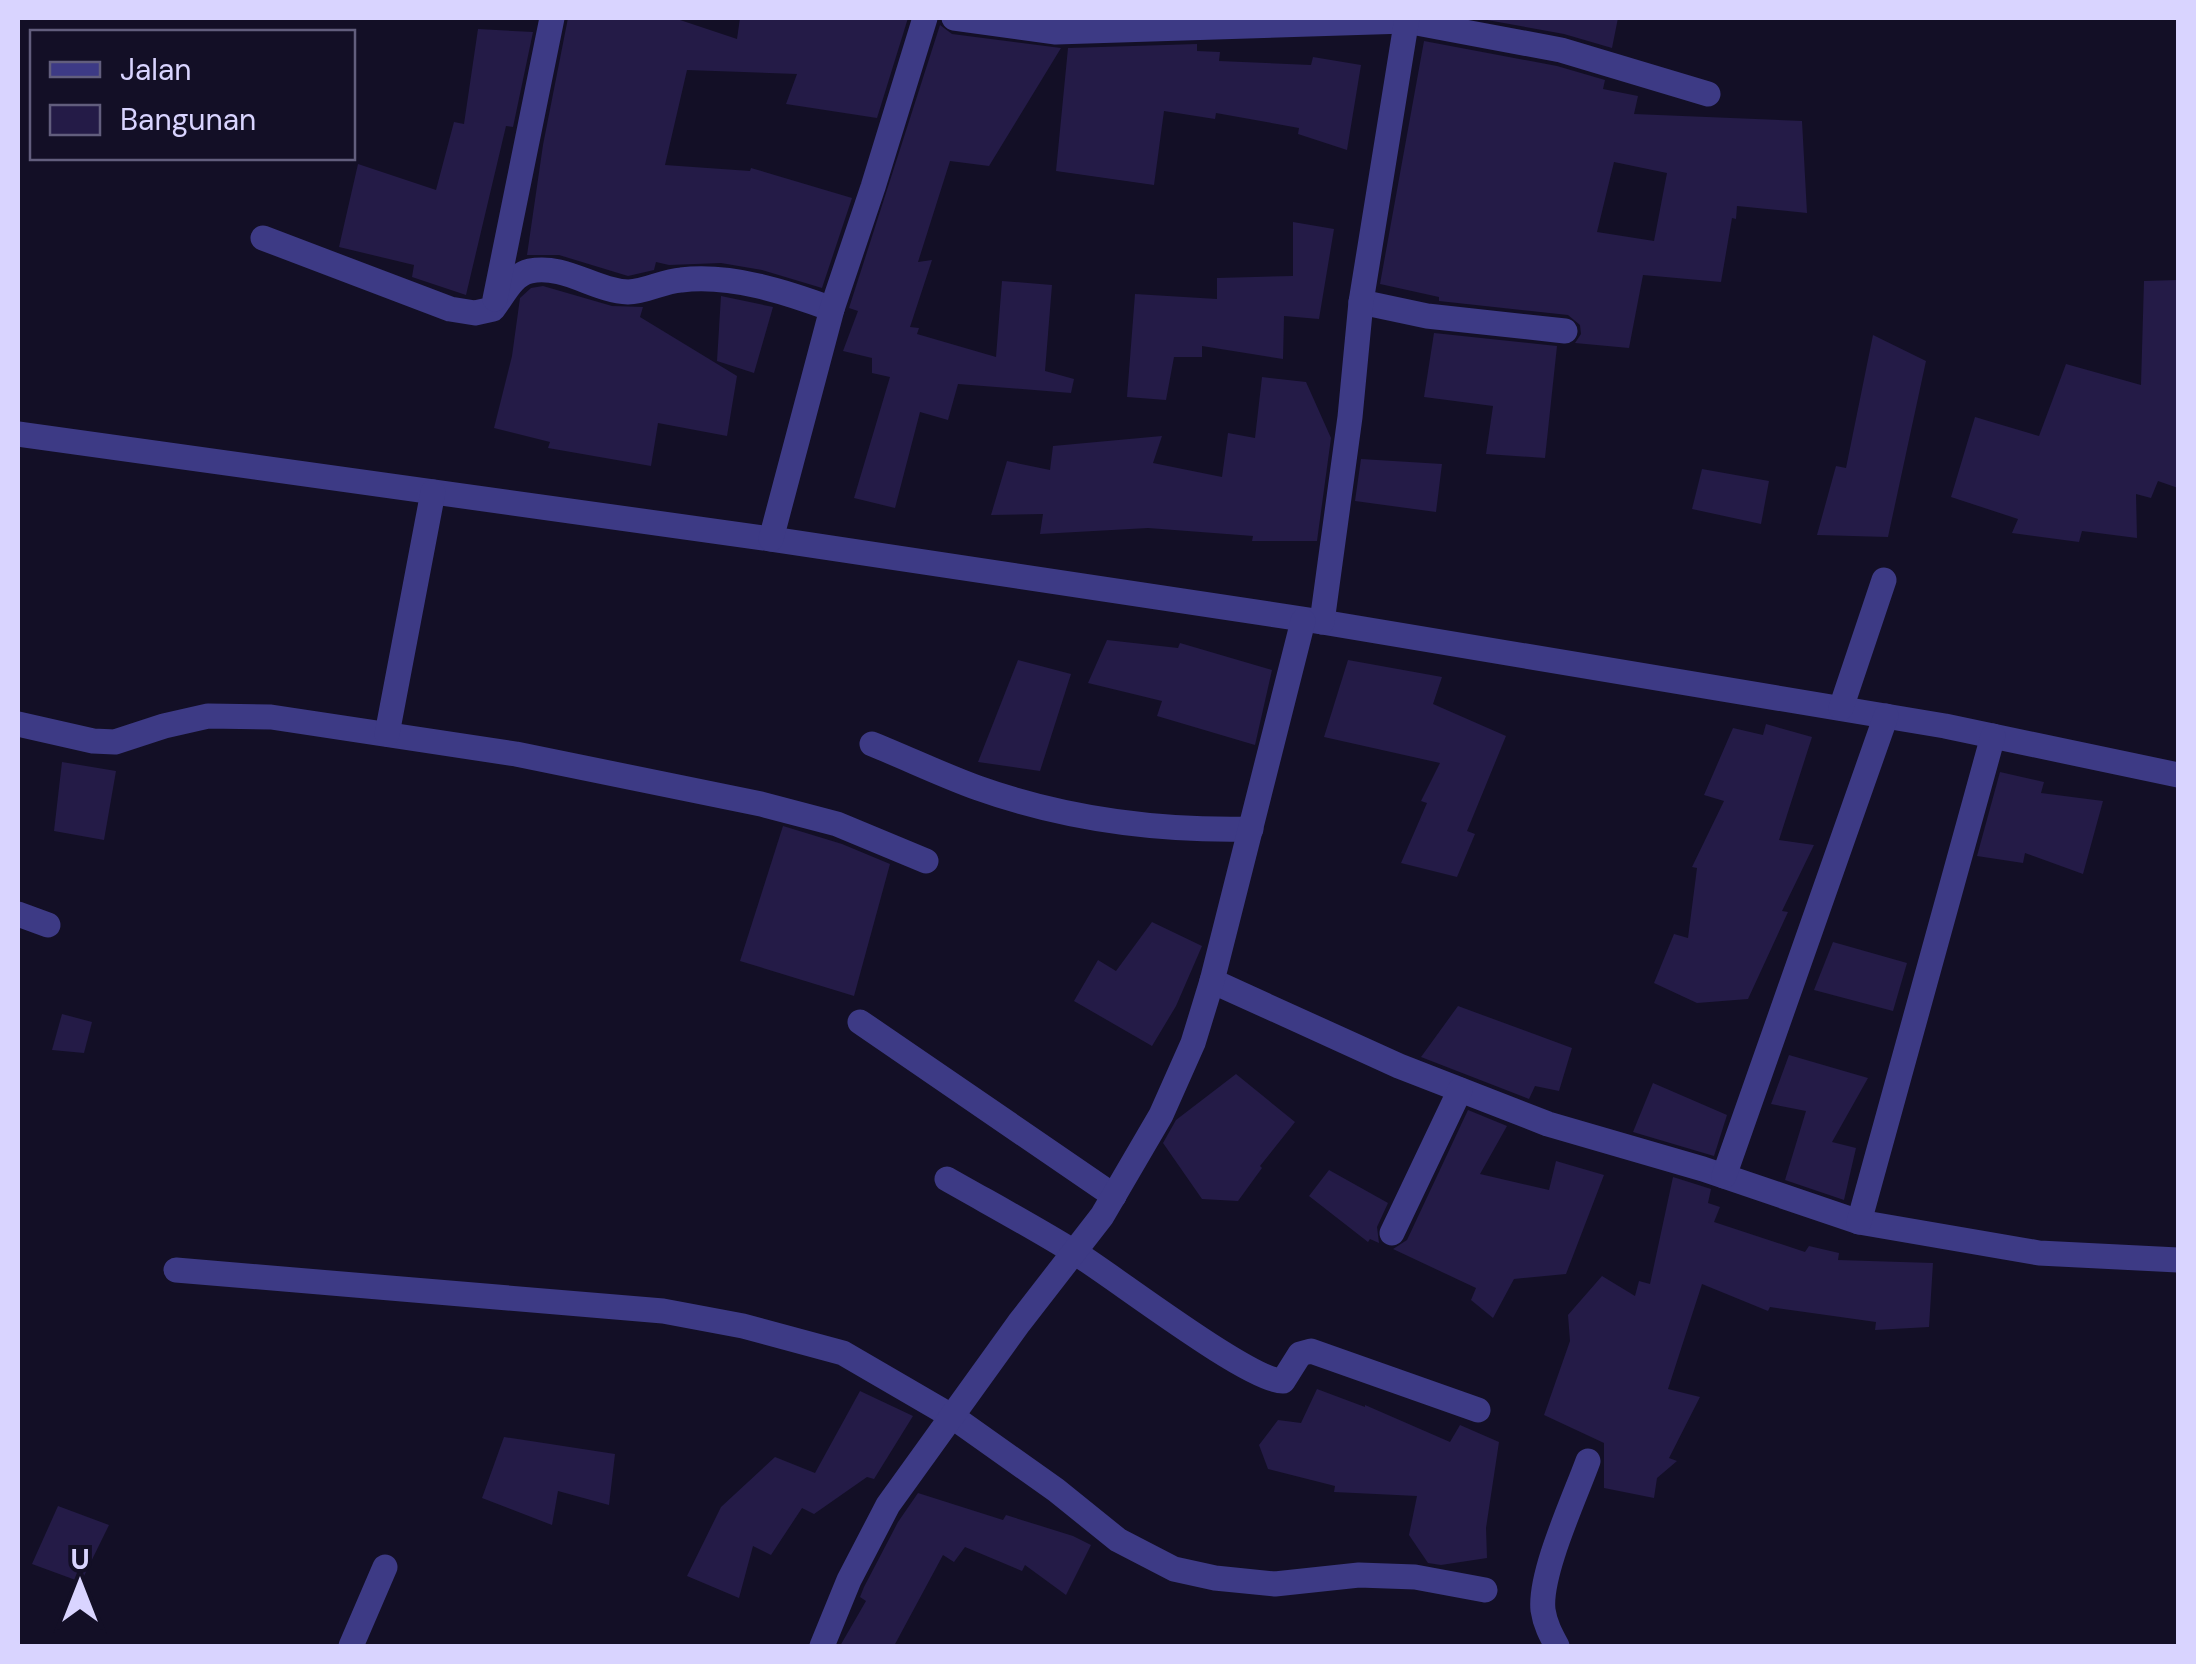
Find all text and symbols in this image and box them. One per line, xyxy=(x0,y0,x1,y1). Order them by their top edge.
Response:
legend xyxy=(30,30,355,160)
text: Jalan xyxy=(120,50,192,89)
text: Bangunan xyxy=(120,100,256,139)
north arrow xyxy=(30,1534,130,1634)
text: U xyxy=(70,1541,90,1578)

